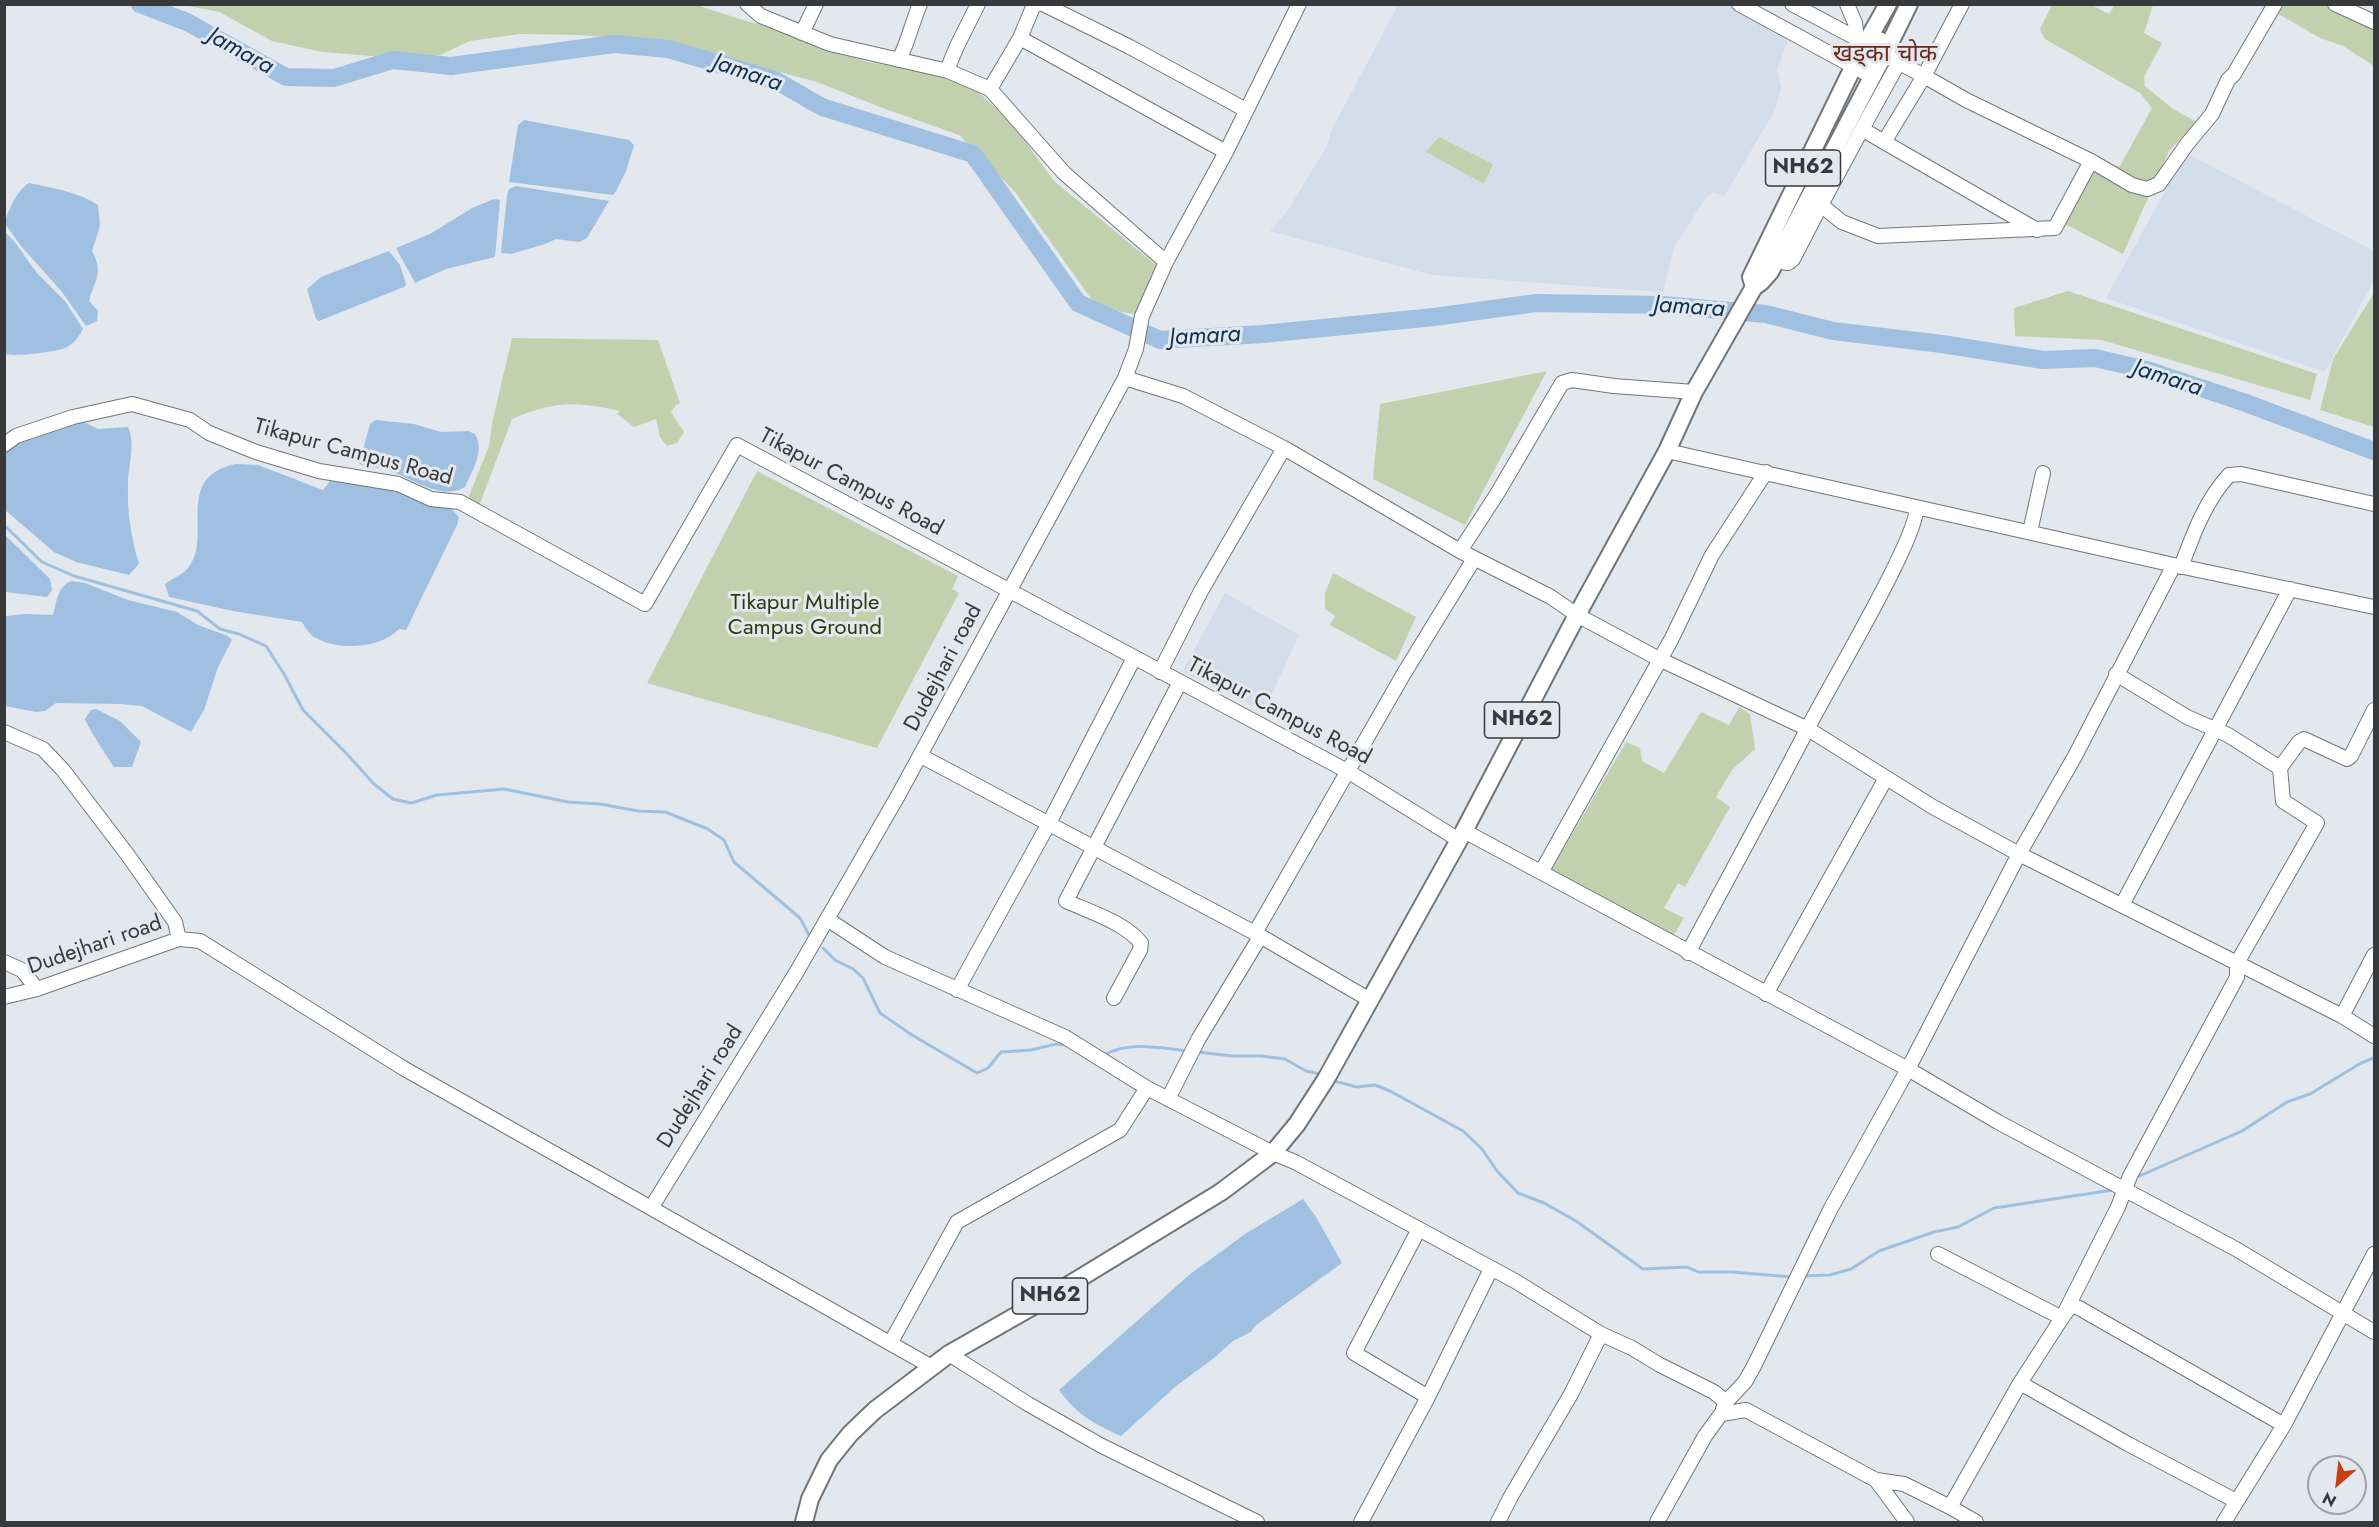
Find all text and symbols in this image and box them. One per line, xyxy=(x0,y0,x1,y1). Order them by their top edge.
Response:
water label: Jamara xyxy=(202,22,278,82)
district label: खड्का चोक xyxy=(1833,41,1937,69)
water label: Jamara xyxy=(708,49,786,99)
road number: NH62 xyxy=(1766,150,1840,186)
water label: Jamara xyxy=(1652,291,1726,325)
water label: Jamara xyxy=(1169,321,1241,353)
water label: Jamara xyxy=(2129,354,2205,404)
street label: Tikapur Campus Road xyxy=(251,414,455,492)
street label: Tikapur Campus Road xyxy=(755,423,947,543)
park label: Tikapur Multiple Campus Ground xyxy=(728,591,882,642)
street label: Dudejhari road xyxy=(899,600,989,736)
street label: Tikapur Campus Road xyxy=(1183,652,1375,772)
road number: NH62 xyxy=(1484,702,1559,738)
street label: Dudejhari road xyxy=(24,911,166,981)
street label: Dudejhari road xyxy=(653,1021,749,1153)
road number: NH62 xyxy=(1012,1278,1088,1314)
north arrow xyxy=(2307,1455,2367,1515)
text: N xyxy=(2318,1486,2340,1513)

